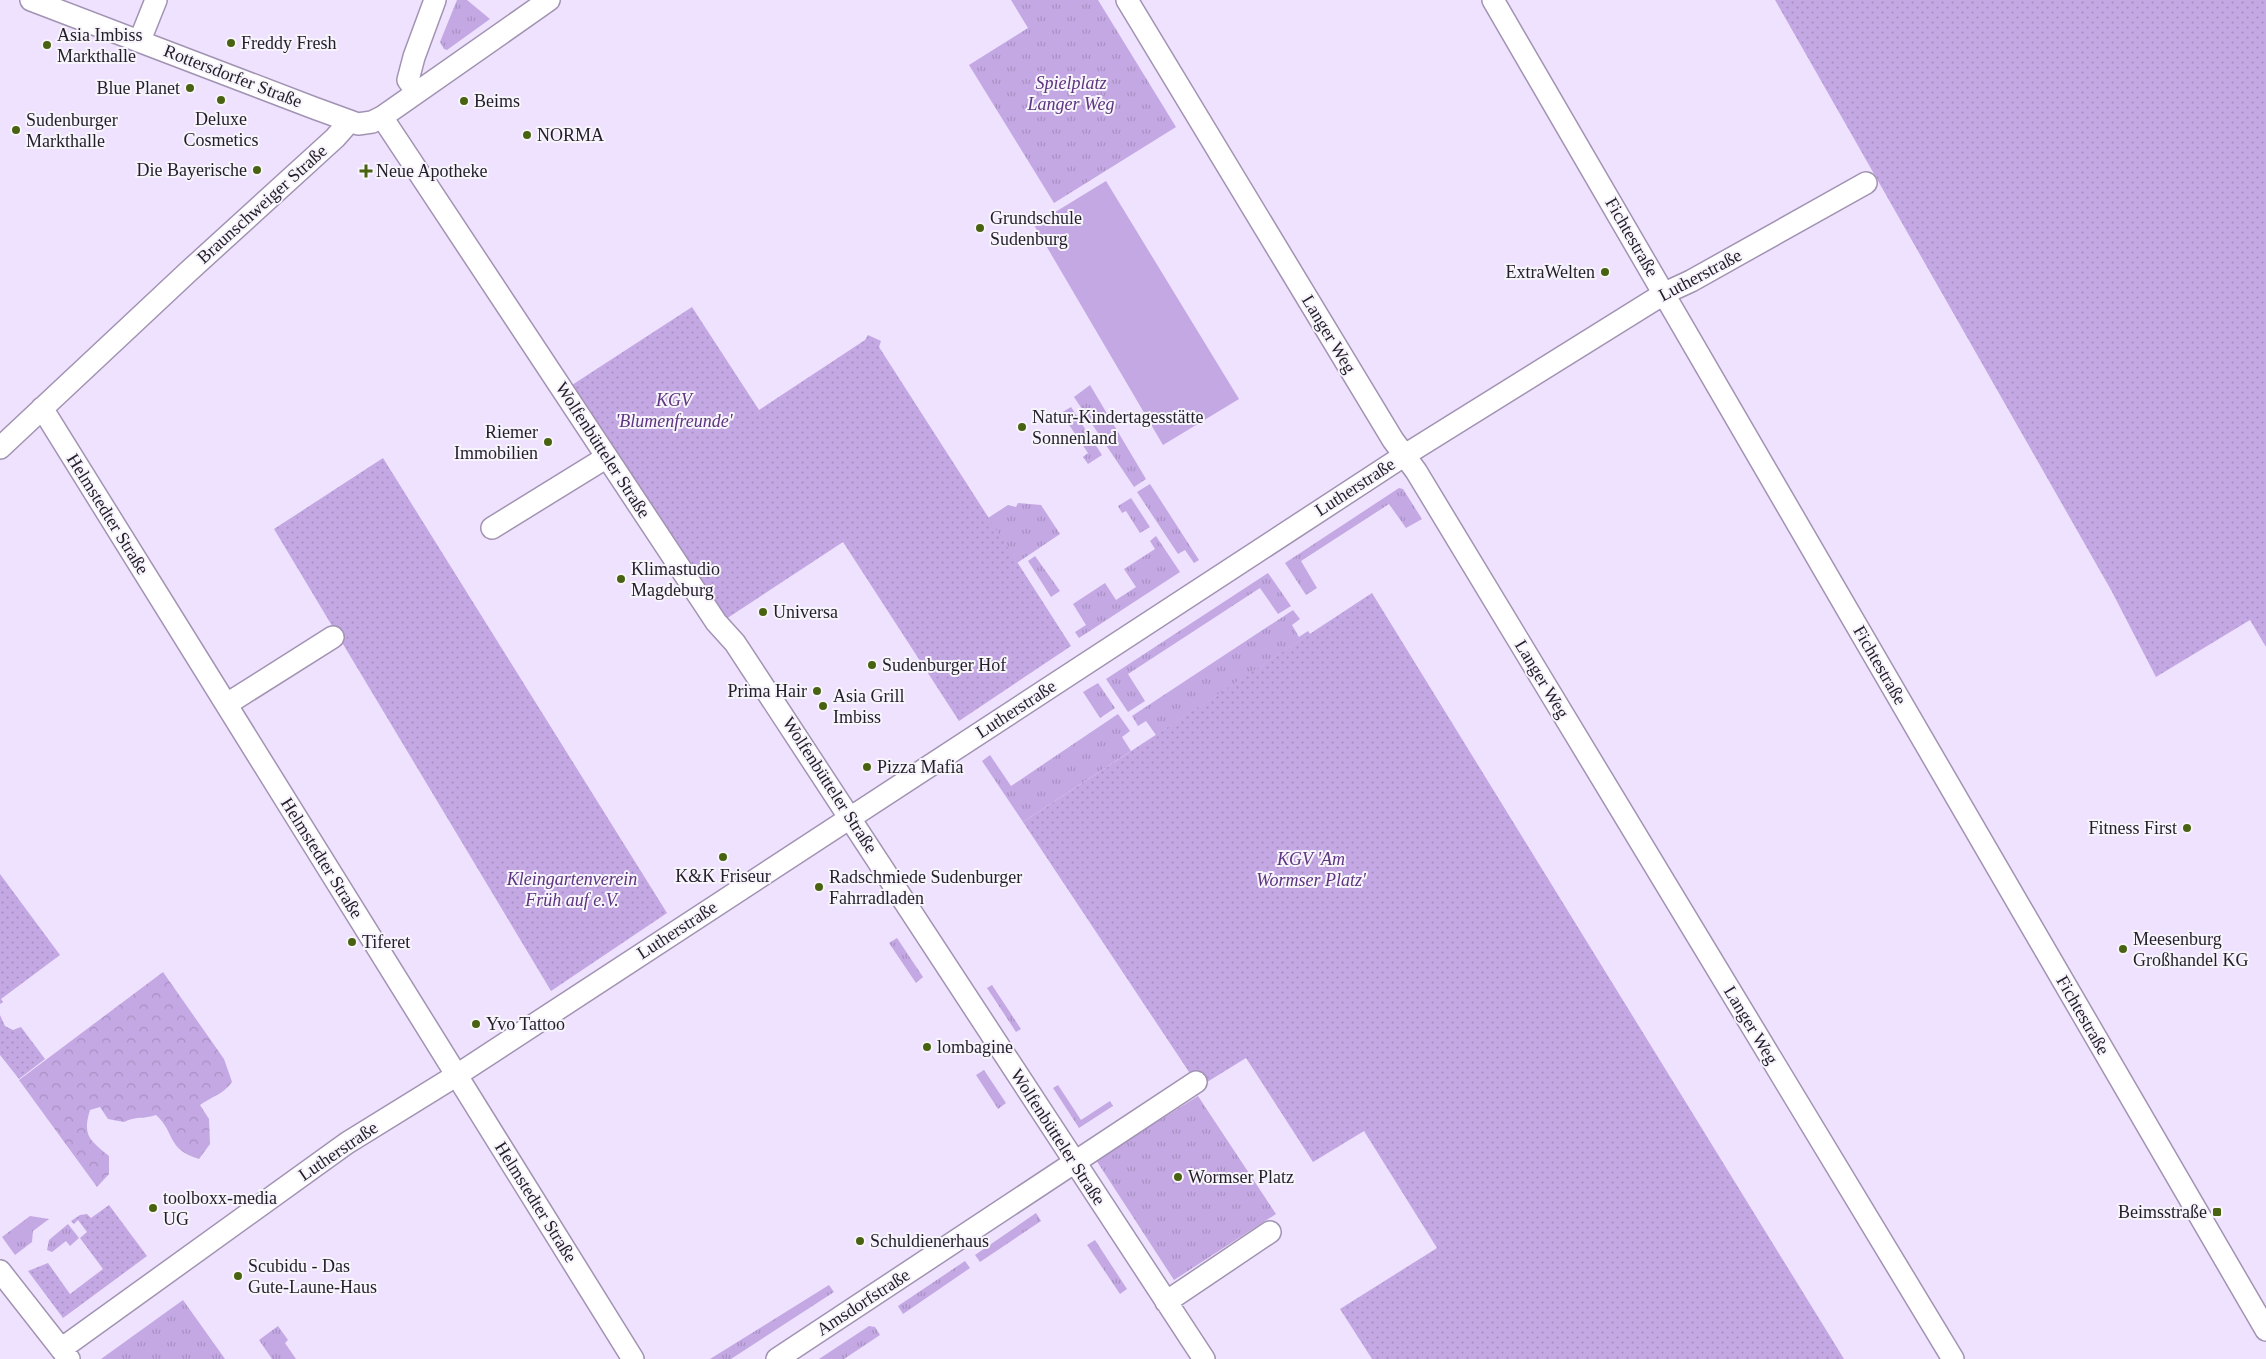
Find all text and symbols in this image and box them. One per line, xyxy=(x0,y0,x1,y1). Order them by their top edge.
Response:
place label: Asia Imbiss Markthalle xyxy=(57,25,143,66)
place label: Freddy Fresh xyxy=(241,33,337,53)
marker: Freddy Fresh xyxy=(225,37,237,49)
marker: Asia Imbiss Markthalle xyxy=(41,39,53,51)
street label: Rottersdorfer Straße xyxy=(161,40,305,112)
park label: Spielplatz Langer Weg xyxy=(1027,73,1114,114)
place label: Blue Planet xyxy=(97,78,180,98)
marker: Blue Planet xyxy=(184,82,196,94)
place label: Beims xyxy=(474,91,520,111)
marker: Deluxe Cosmetics xyxy=(215,94,227,106)
marker: Beims xyxy=(458,95,470,107)
place label: Deluxe Cosmetics xyxy=(184,109,259,150)
place label: Sudenburger Markthalle xyxy=(26,110,118,151)
marker: Sudenburger Markthalle xyxy=(10,124,22,136)
place label: NORMA xyxy=(537,125,604,145)
marker: NORMA xyxy=(521,129,533,141)
street label: Braunschweiger Straße xyxy=(193,141,331,267)
place label: Die Bayerische xyxy=(137,160,247,180)
place label: Neue Apotheke xyxy=(376,161,487,181)
marker: Die Bayerische xyxy=(251,164,263,176)
marker: Neue Apotheke xyxy=(360,165,372,177)
street label: Fichtestraße xyxy=(1601,194,1663,280)
place label: Grundschule Sudenburg xyxy=(990,208,1082,249)
marker: Grundschule Sudenburg xyxy=(974,222,986,234)
street label: Lutherstraße xyxy=(1655,245,1745,305)
place label: ExtraWelten xyxy=(1505,262,1595,282)
marker: ExtraWelten xyxy=(1599,266,1611,278)
street label: Langer Weg xyxy=(1298,291,1360,377)
street label: Wolfenbütteler Straße xyxy=(552,378,654,522)
park label: KGV 'Blumenfreunde' xyxy=(616,390,734,431)
place label: Natur-Kindertagesstätte Sonnenland xyxy=(1032,407,1204,448)
marker: Natur-Kindertagesstätte Sonnenland xyxy=(1016,421,1028,433)
place label: Riemer Immobilien xyxy=(454,422,538,463)
marker: Riemer Immobilien xyxy=(542,436,554,448)
street label: Helmstedter Straße xyxy=(63,450,153,578)
street label: Lutherstraße xyxy=(1311,454,1399,520)
place label: Klimastudio Magdeburg xyxy=(631,559,720,600)
marker: Klimastudio Magdeburg xyxy=(615,573,627,585)
place label: Universa xyxy=(773,602,838,622)
marker: Universa xyxy=(757,606,769,618)
street label: Fichtestraße xyxy=(1849,622,1911,708)
street label: Langer Weg xyxy=(1511,636,1573,722)
place label: Sudenburger Hof xyxy=(882,655,1006,675)
marker: Sudenburger Hof xyxy=(866,659,878,671)
street label: Lutherstraße xyxy=(972,676,1060,742)
place label: Prima Hair xyxy=(728,681,807,701)
marker: Prima Hair xyxy=(811,685,823,697)
place label: Asia Grill Imbiss xyxy=(833,686,905,727)
marker: Asia Grill Imbiss xyxy=(817,700,829,712)
street label: Wolfenbütteler Straße xyxy=(779,713,881,857)
place label: Pizza Mafia xyxy=(877,757,963,777)
marker: Pizza Mafia xyxy=(861,761,873,773)
street label: Helmstedter Straße xyxy=(277,794,367,922)
place label: Fitness First xyxy=(2088,818,2177,838)
marker: Fitness First xyxy=(2181,822,2193,834)
park label: KGV 'Am Wormser Platz' xyxy=(1256,849,1367,890)
marker: K&K Friseur xyxy=(717,851,729,863)
place label: K&K Friseur xyxy=(675,866,771,886)
place label: Radschmiede Sudenburger Fahrradladen xyxy=(829,867,1022,908)
park label: Kleingartenverein Früh auf e.V. xyxy=(506,869,637,910)
marker: Radschmiede Sudenburger Fahrradladen xyxy=(813,881,825,893)
street label: Lutherstraße xyxy=(633,897,721,963)
place label: Meesenburg Großhandel KG xyxy=(2133,929,2248,970)
place label: Tiferet xyxy=(362,932,410,952)
marker: Tiferet xyxy=(346,936,358,948)
marker: Meesenburg Großhandel KG xyxy=(2117,943,2129,955)
street label: Fichtestraße xyxy=(2052,972,2114,1058)
street label: Langer Weg xyxy=(1720,982,1782,1068)
place label: Yvo Tattoo xyxy=(486,1014,565,1034)
marker: Yvo Tattoo xyxy=(470,1018,482,1030)
place label: lombagine xyxy=(937,1037,1013,1057)
marker: lombagine xyxy=(921,1041,933,1053)
street label: Wolfenbütteler Straße xyxy=(1007,1065,1109,1209)
street label: Lutherstraße xyxy=(295,1117,381,1185)
street label: Helmstedter Straße xyxy=(491,1138,581,1266)
place label: Wormser Platz xyxy=(1188,1167,1294,1187)
marker: Wormser Platz xyxy=(1172,1171,1184,1183)
place label: toolboxx-media UG xyxy=(163,1188,277,1229)
marker: toolboxx-media UG xyxy=(147,1202,159,1214)
place label: Beimsstraße xyxy=(2118,1202,2207,1222)
marker: Beimsstraße xyxy=(2211,1206,2223,1218)
place label: Schuldienerhaus xyxy=(870,1231,989,1251)
marker: Schuldienerhaus xyxy=(854,1235,866,1247)
place label: Scubidu - Das Gute-Laune-Haus xyxy=(248,1256,377,1297)
street label: Amsdorfstraße xyxy=(813,1264,913,1340)
marker: Scubidu - Das Gute-Laune-Haus xyxy=(232,1270,244,1282)

